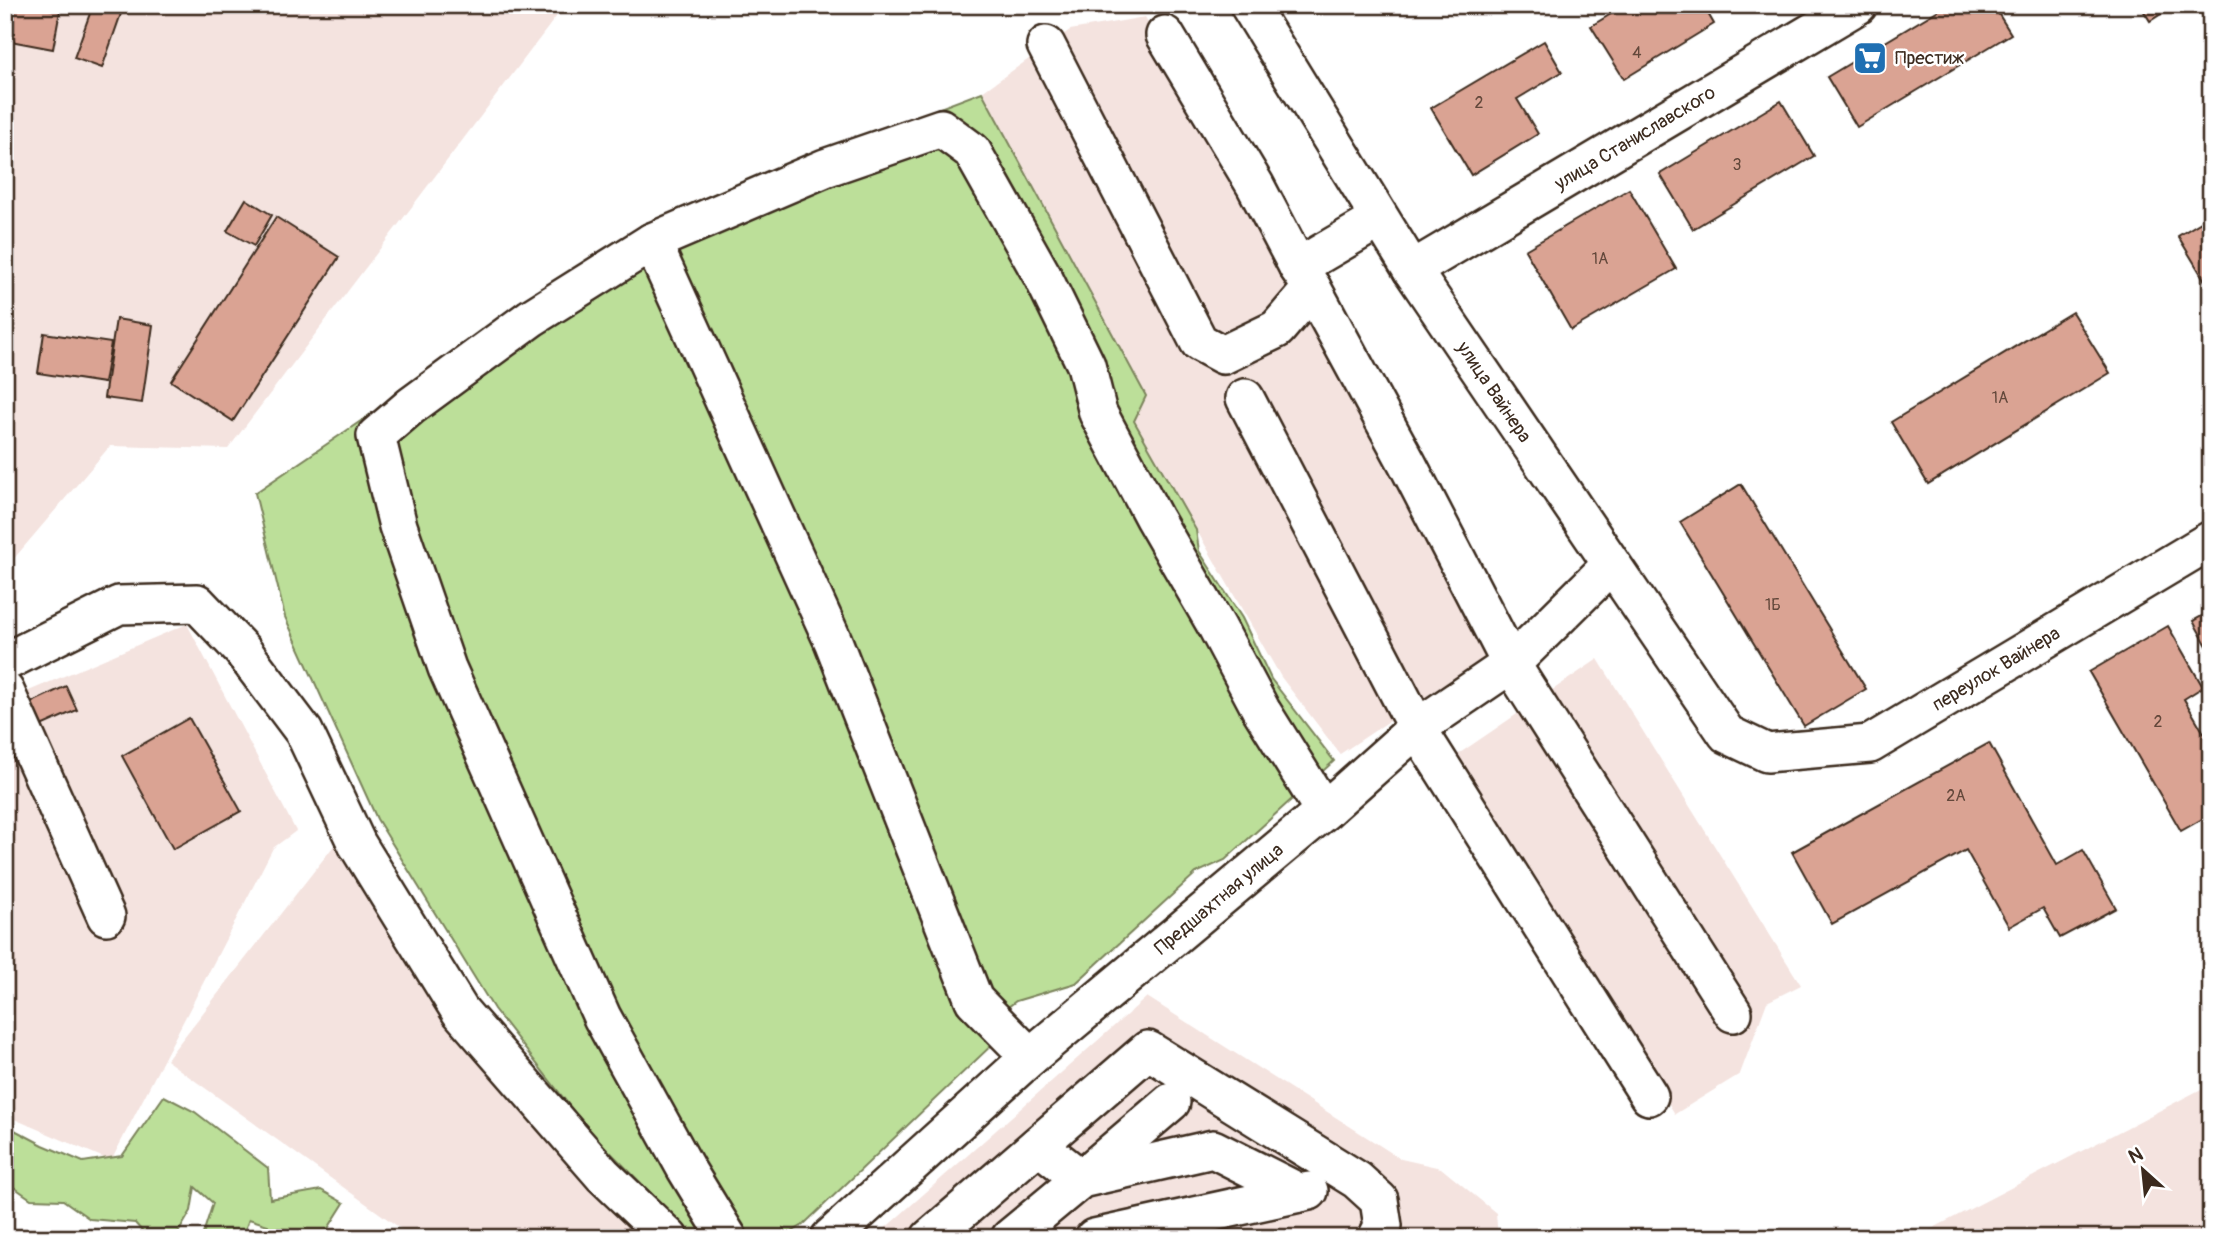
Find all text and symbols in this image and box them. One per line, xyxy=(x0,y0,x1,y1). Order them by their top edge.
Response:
supermarket icon: Престиж xyxy=(1851,39,1889,77)
house number: 4 xyxy=(1632,43,1642,63)
place label: Престиж xyxy=(1895,46,1965,70)
street label: улица Станиславского xyxy=(1549,80,1720,196)
house number: 2 xyxy=(1475,93,1484,113)
house number: 3 xyxy=(1733,155,1742,175)
house number: 1А xyxy=(1592,249,1608,269)
street label: улица Вайнера xyxy=(1451,336,1537,447)
house number: 1А xyxy=(1992,388,2008,408)
house number: 1Б xyxy=(1765,595,1781,615)
street label: переулок Вайнера xyxy=(1928,621,2064,717)
house number: 2 xyxy=(2154,712,2163,732)
house number: 2А xyxy=(1946,786,1966,806)
street label: Предшахтная улица xyxy=(1150,838,1289,960)
north arrow xyxy=(2108,1134,2178,1204)
text: N xyxy=(2125,1142,2147,1169)

